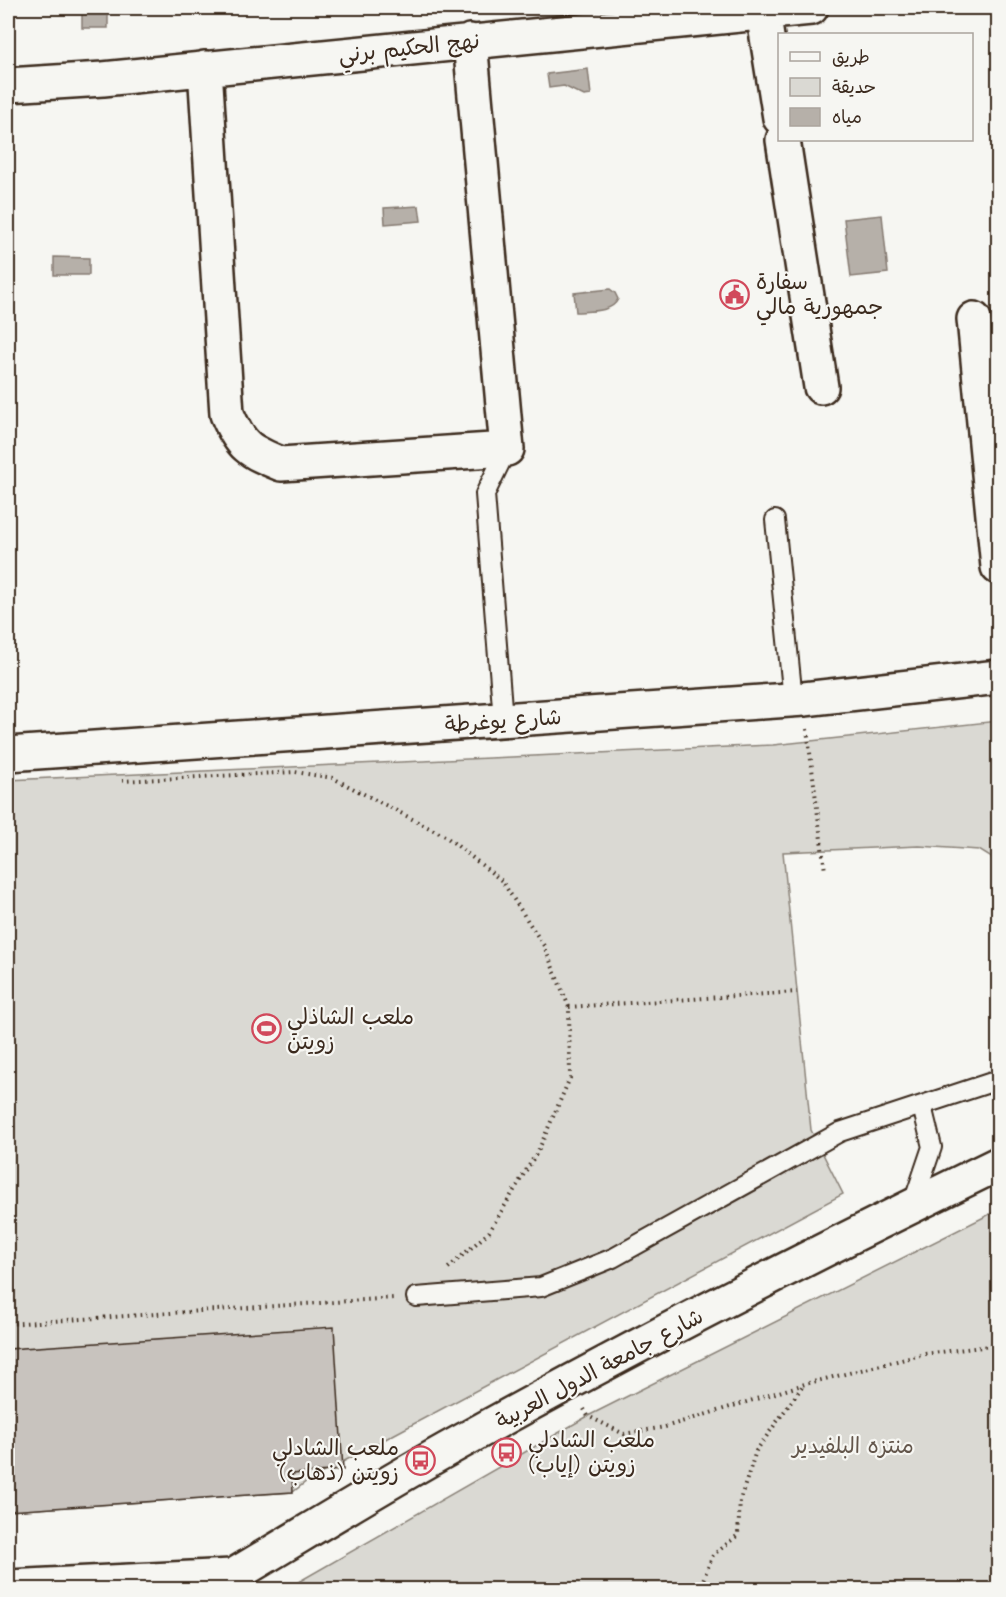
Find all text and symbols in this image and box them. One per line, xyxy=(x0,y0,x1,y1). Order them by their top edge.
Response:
street label: نهج الحكيم برني xyxy=(337,28,482,74)
legend xyxy=(778,33,973,141)
text: طريق xyxy=(832,47,870,68)
text: حديقة xyxy=(832,77,876,98)
text: مياه xyxy=(832,107,862,128)
place label: سفارة جمهورية مالي xyxy=(756,269,883,326)
public building icon: سفارة جمهورية مالي xyxy=(719,278,751,310)
street label: شارع يوغرطة xyxy=(444,704,562,740)
place label: ملعب الشاذلي زويتن xyxy=(287,1004,414,1055)
sports icon: ملعب الشاذلي زويتن xyxy=(250,1013,282,1045)
street label: شارع جامعة الدول العربية xyxy=(491,1303,708,1436)
place label: ملعب الشادلي زويتن (إياب) xyxy=(528,1427,655,1478)
park label: منتزه البلفيدير xyxy=(790,1433,914,1459)
place label: ملعب الشادلي زويتن (ذهاب) xyxy=(272,1435,399,1486)
bus stop icon: ملعب الشادلي زويتن (إياب) xyxy=(491,1436,523,1468)
bus stop icon: ملعب الشادلي زويتن (ذهاب) xyxy=(404,1444,436,1476)

